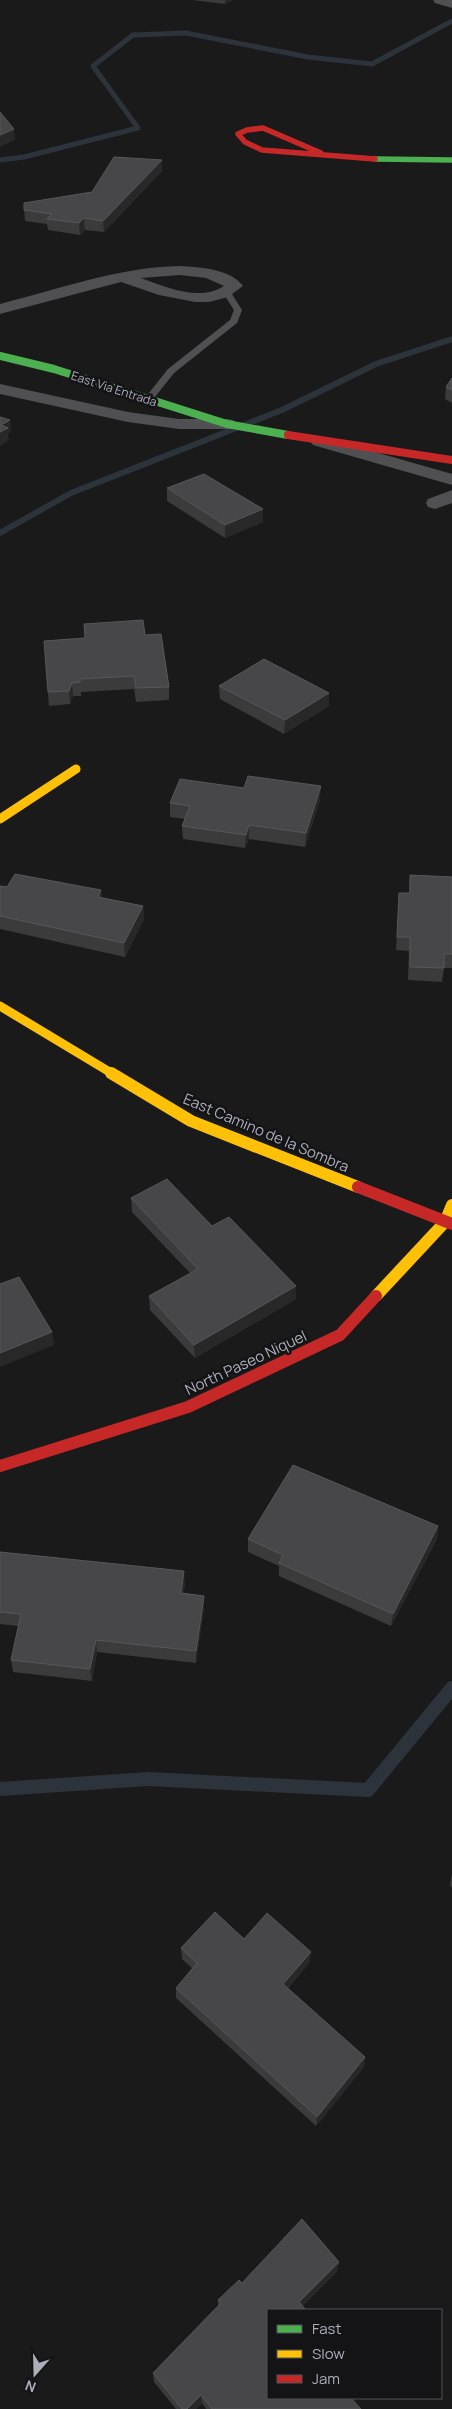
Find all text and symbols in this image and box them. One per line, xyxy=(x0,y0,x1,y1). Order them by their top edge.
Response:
street label: East Via Entrada xyxy=(69,367,159,410)
street label: East Camino de la Sombra xyxy=(180,1088,352,1177)
street label: North Paseo Niquel xyxy=(182,1325,310,1400)
legend xyxy=(267,2309,442,2399)
text: Fast xyxy=(312,2318,341,2339)
text: Slow xyxy=(312,2343,345,2364)
north arrow xyxy=(10,2349,60,2399)
text: Jam xyxy=(312,2368,340,2389)
text: N xyxy=(22,2376,38,2397)

